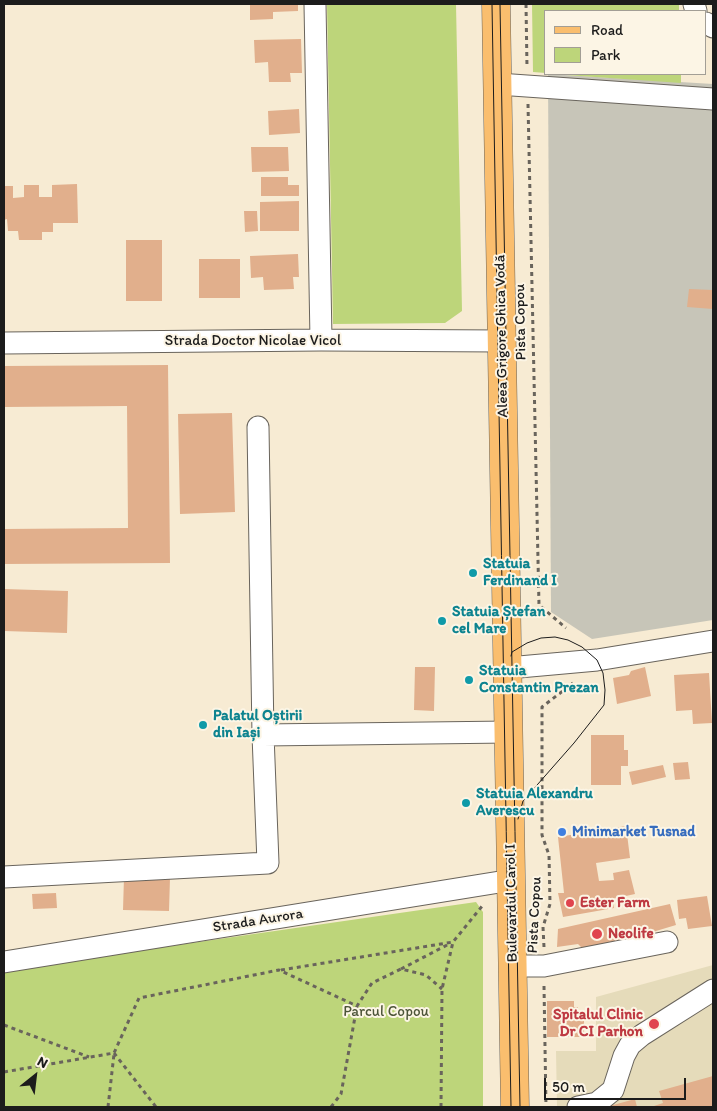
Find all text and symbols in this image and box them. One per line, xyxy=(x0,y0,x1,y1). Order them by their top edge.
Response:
legend xyxy=(544,10,707,75)
text: Road xyxy=(591,21,623,39)
text: Park xyxy=(591,46,621,64)
street label: Aleea Grigore Ghica Vodă xyxy=(492,254,512,418)
street label: Pista Copou xyxy=(511,284,531,360)
street label: Strada Doctor Nicolae Vicol xyxy=(165,332,341,350)
place label: Statuia Ferdinand I xyxy=(483,555,557,590)
marker: Statuia Ferdinand I xyxy=(467,567,479,579)
place label: Statuia Ștefan cel Mare xyxy=(452,603,545,638)
marker: Statuia Ștefan cel Mare xyxy=(436,615,448,627)
place label: Statuia Constantin Prezan xyxy=(479,662,599,697)
marker: Statuia Constantin Prezan xyxy=(463,674,475,686)
place label: Palatul Oștirii din Iași xyxy=(213,707,302,742)
marker: Palatul Oștirii din Iași xyxy=(197,719,209,731)
place label: Statuia Alexandru Averescu xyxy=(476,785,593,820)
marker: Statuia Alexandru Averescu xyxy=(460,797,472,809)
place label: Minimarket Tusnad xyxy=(572,823,695,841)
marker: Minimarket Tusnad xyxy=(556,826,568,838)
street label: Bulevardul Carol I xyxy=(502,844,522,962)
street label: Pista Copou xyxy=(524,876,546,954)
place label: Ester Farm xyxy=(580,894,650,912)
marker: Ester Farm xyxy=(564,897,576,909)
street label: Strada Aurora xyxy=(212,905,304,937)
place label: Neolife xyxy=(608,925,654,943)
marker: Neolife xyxy=(590,927,604,941)
park label: Parcul Copou xyxy=(343,1003,429,1021)
place label: Spitalul Clinic Dr CI Parhon xyxy=(553,1006,643,1041)
marker: Spitalul Clinic Dr CI Parhon xyxy=(647,1017,661,1031)
north arrow xyxy=(10,1051,60,1101)
text: N xyxy=(34,1053,51,1072)
scale bar xyxy=(547,1068,690,1100)
text: 50 m xyxy=(552,1078,585,1096)

